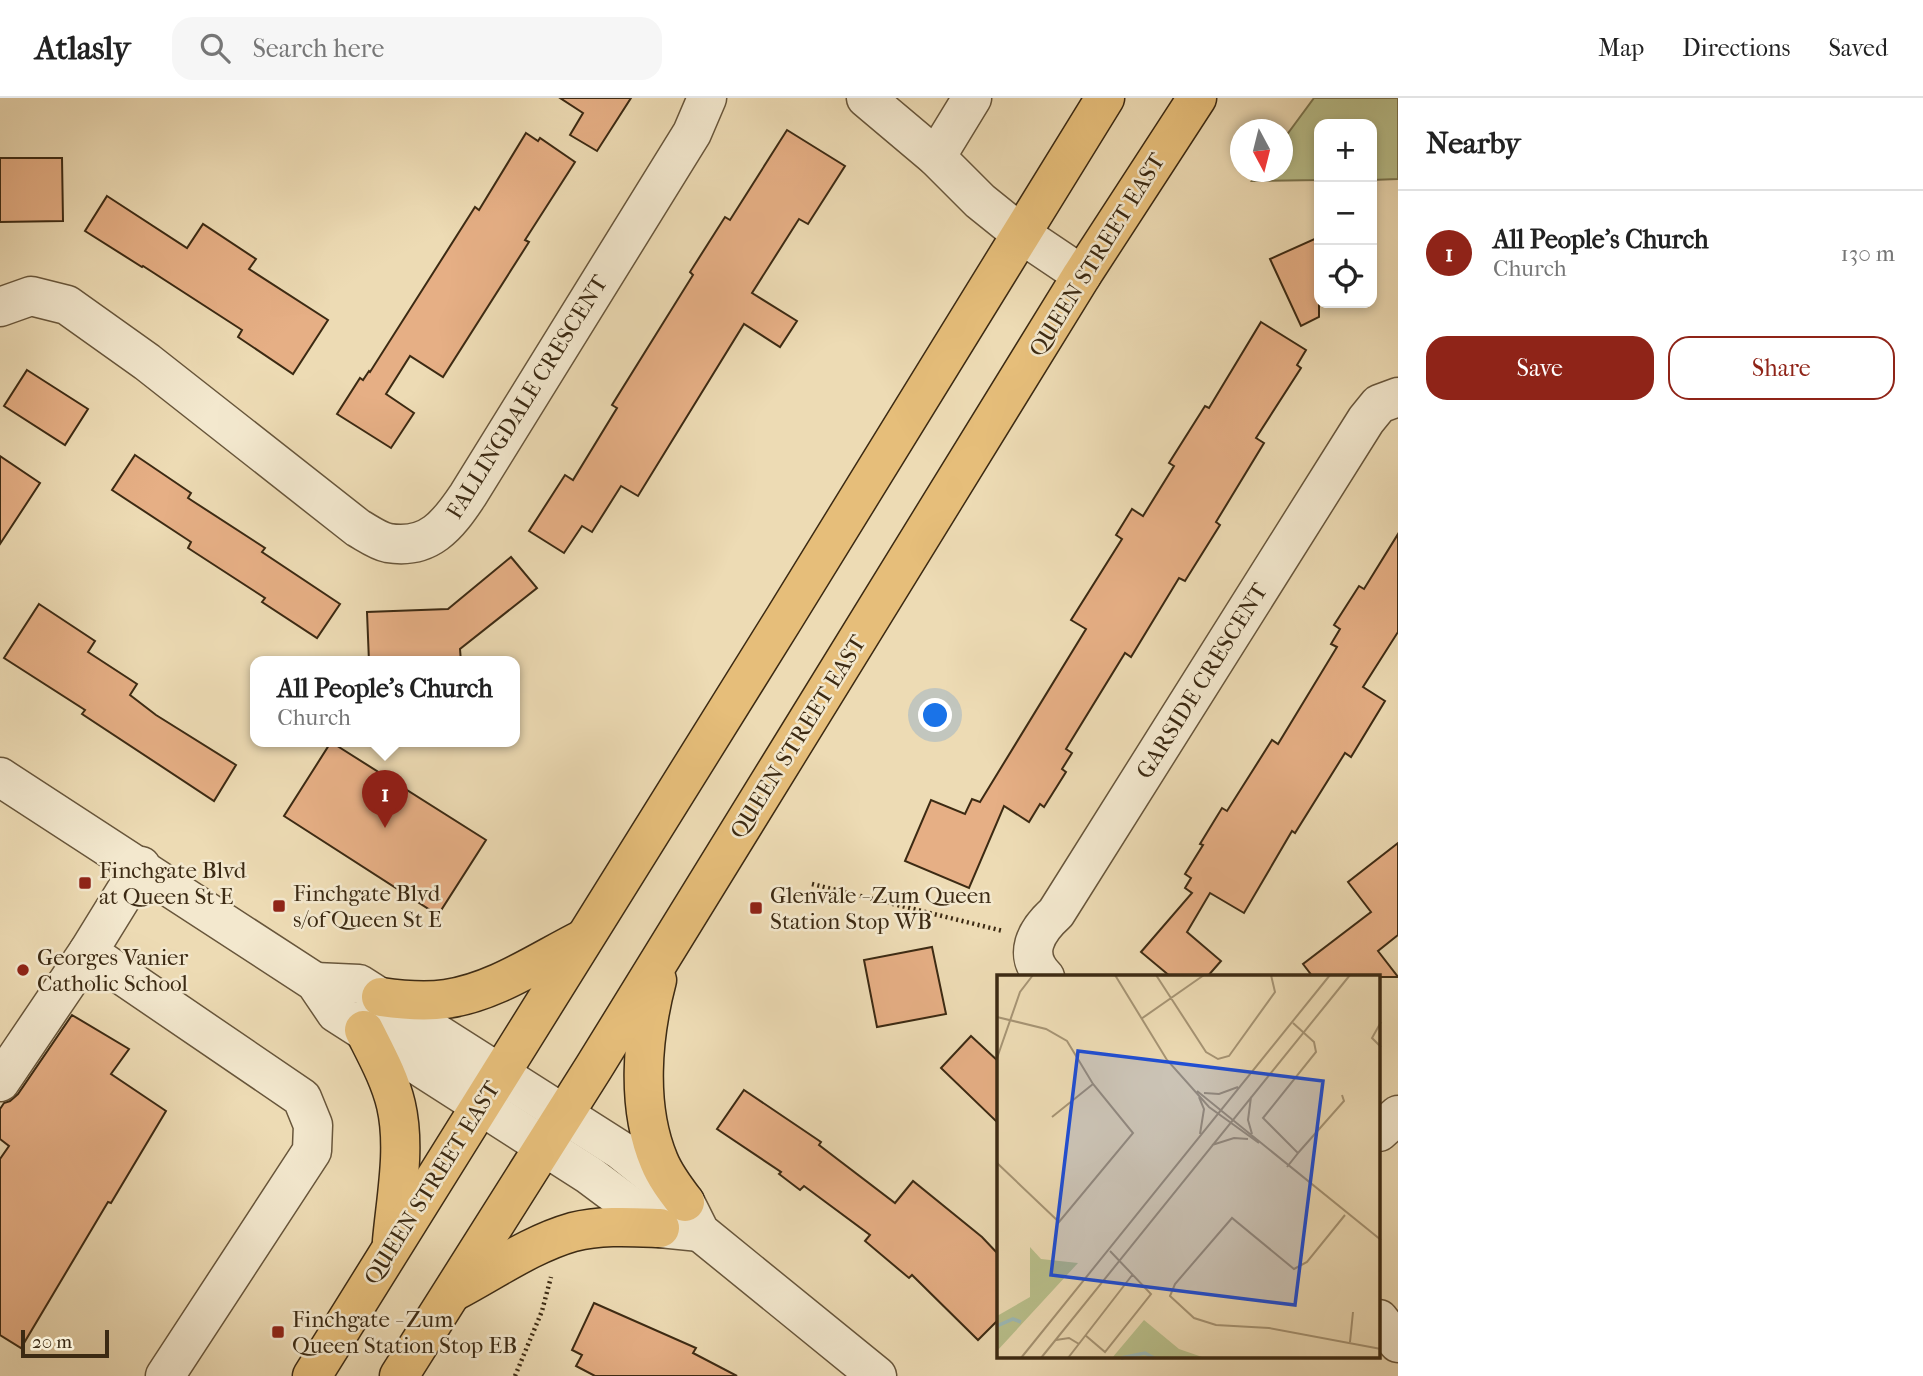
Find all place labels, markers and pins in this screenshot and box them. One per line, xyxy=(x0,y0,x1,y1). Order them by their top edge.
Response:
pin: 1 xyxy=(362,770,408,828)
place label: Finchgate Blvd at Queen St E xyxy=(99,857,247,910)
marker: Finchgate Blvd at Queen St E xyxy=(77,875,93,891)
place label: Finchgate Blvd s/of Queen St E xyxy=(293,880,442,933)
place label: Glenvale - Zum Queen Station Stop WB xyxy=(770,882,992,935)
marker: Finchgate Blvd s/of Queen St E xyxy=(271,898,287,914)
marker: Glenvale - Zum Queen Station Stop WB xyxy=(748,900,764,916)
place label: Georges Vanier Catholic School xyxy=(37,944,189,997)
marker: Georges Vanier Catholic School xyxy=(15,962,31,978)
place label: Finchgate - Zum Queen Station Stop EB xyxy=(292,1306,517,1359)
marker: Finchgate - Zum Queen Station Stop EB xyxy=(270,1324,286,1340)

